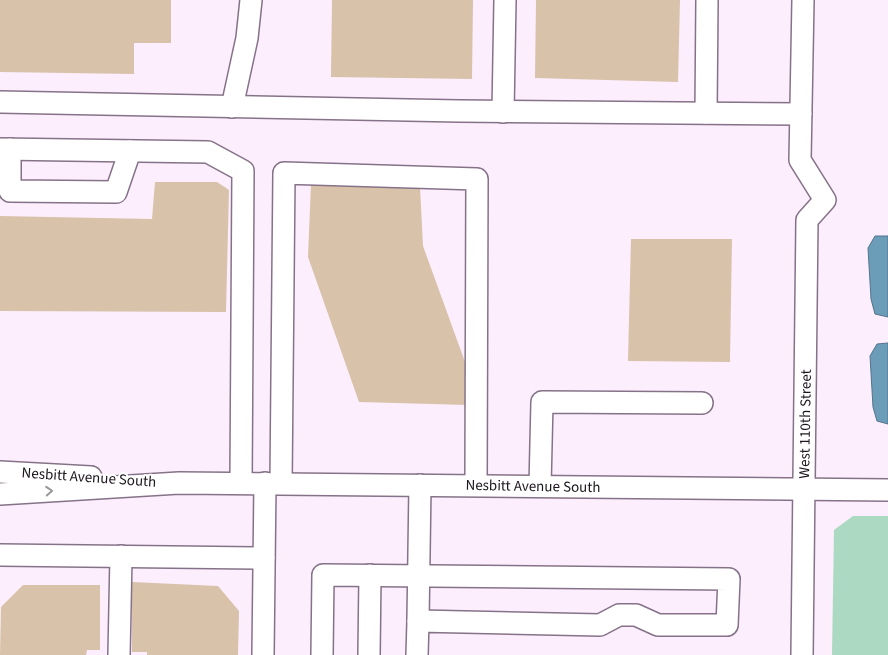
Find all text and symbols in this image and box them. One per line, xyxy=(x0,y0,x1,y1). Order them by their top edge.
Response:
street label: West 110th Street xyxy=(794,369,817,479)
street label: Nesbitt Avenue South xyxy=(21,462,157,493)
street label: Nesbitt Avenue South xyxy=(465,475,601,498)
one-way arrow xyxy=(45,486,53,497)

